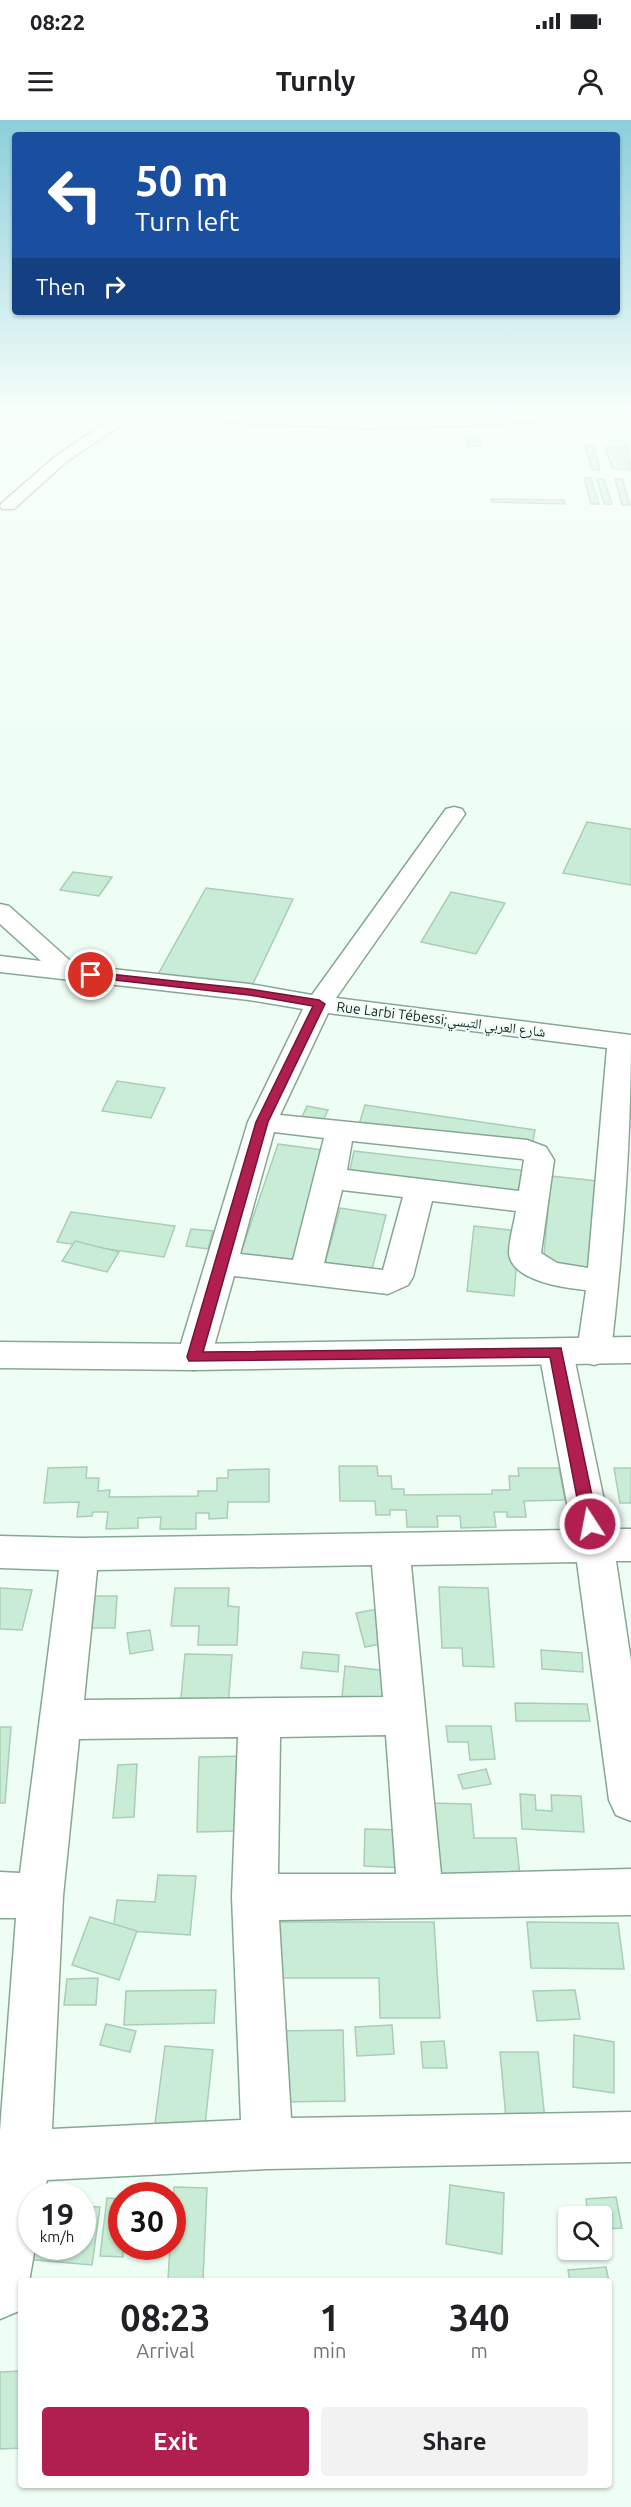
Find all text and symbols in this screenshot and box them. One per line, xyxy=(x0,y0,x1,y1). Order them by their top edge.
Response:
text: 08:22 xyxy=(30,9,85,34)
icon: menu xyxy=(24,65,57,98)
icon: person xyxy=(574,65,607,98)
text: Turnly xyxy=(276,66,355,96)
icon: left xyxy=(36,156,114,234)
text: 50 m xyxy=(135,157,229,204)
text: Turn left xyxy=(135,206,239,236)
icon: right xyxy=(98,270,131,303)
text: Then xyxy=(36,274,86,299)
pin xyxy=(65,949,116,1000)
icon: arrive xyxy=(74,958,107,991)
street label: Rue Larbi Tébessi;شارع العربي التبسي xyxy=(335,998,546,1043)
position arrow xyxy=(558,1492,622,1556)
speed limit sign: 30 xyxy=(108,2182,186,2260)
text: 19 xyxy=(40,2197,74,2231)
map controls xyxy=(558,2206,612,2260)
button: search xyxy=(558,2206,612,2260)
text: km/h xyxy=(40,2228,74,2245)
text: 08:23 xyxy=(120,2297,210,2338)
text: 1 xyxy=(319,2297,340,2338)
text: 340 xyxy=(449,2297,510,2338)
text: Arrival xyxy=(136,2339,195,2362)
text: min xyxy=(313,2339,346,2362)
text: m xyxy=(471,2339,488,2362)
button: Exit xyxy=(42,2407,309,2476)
button: Share xyxy=(321,2407,588,2476)

